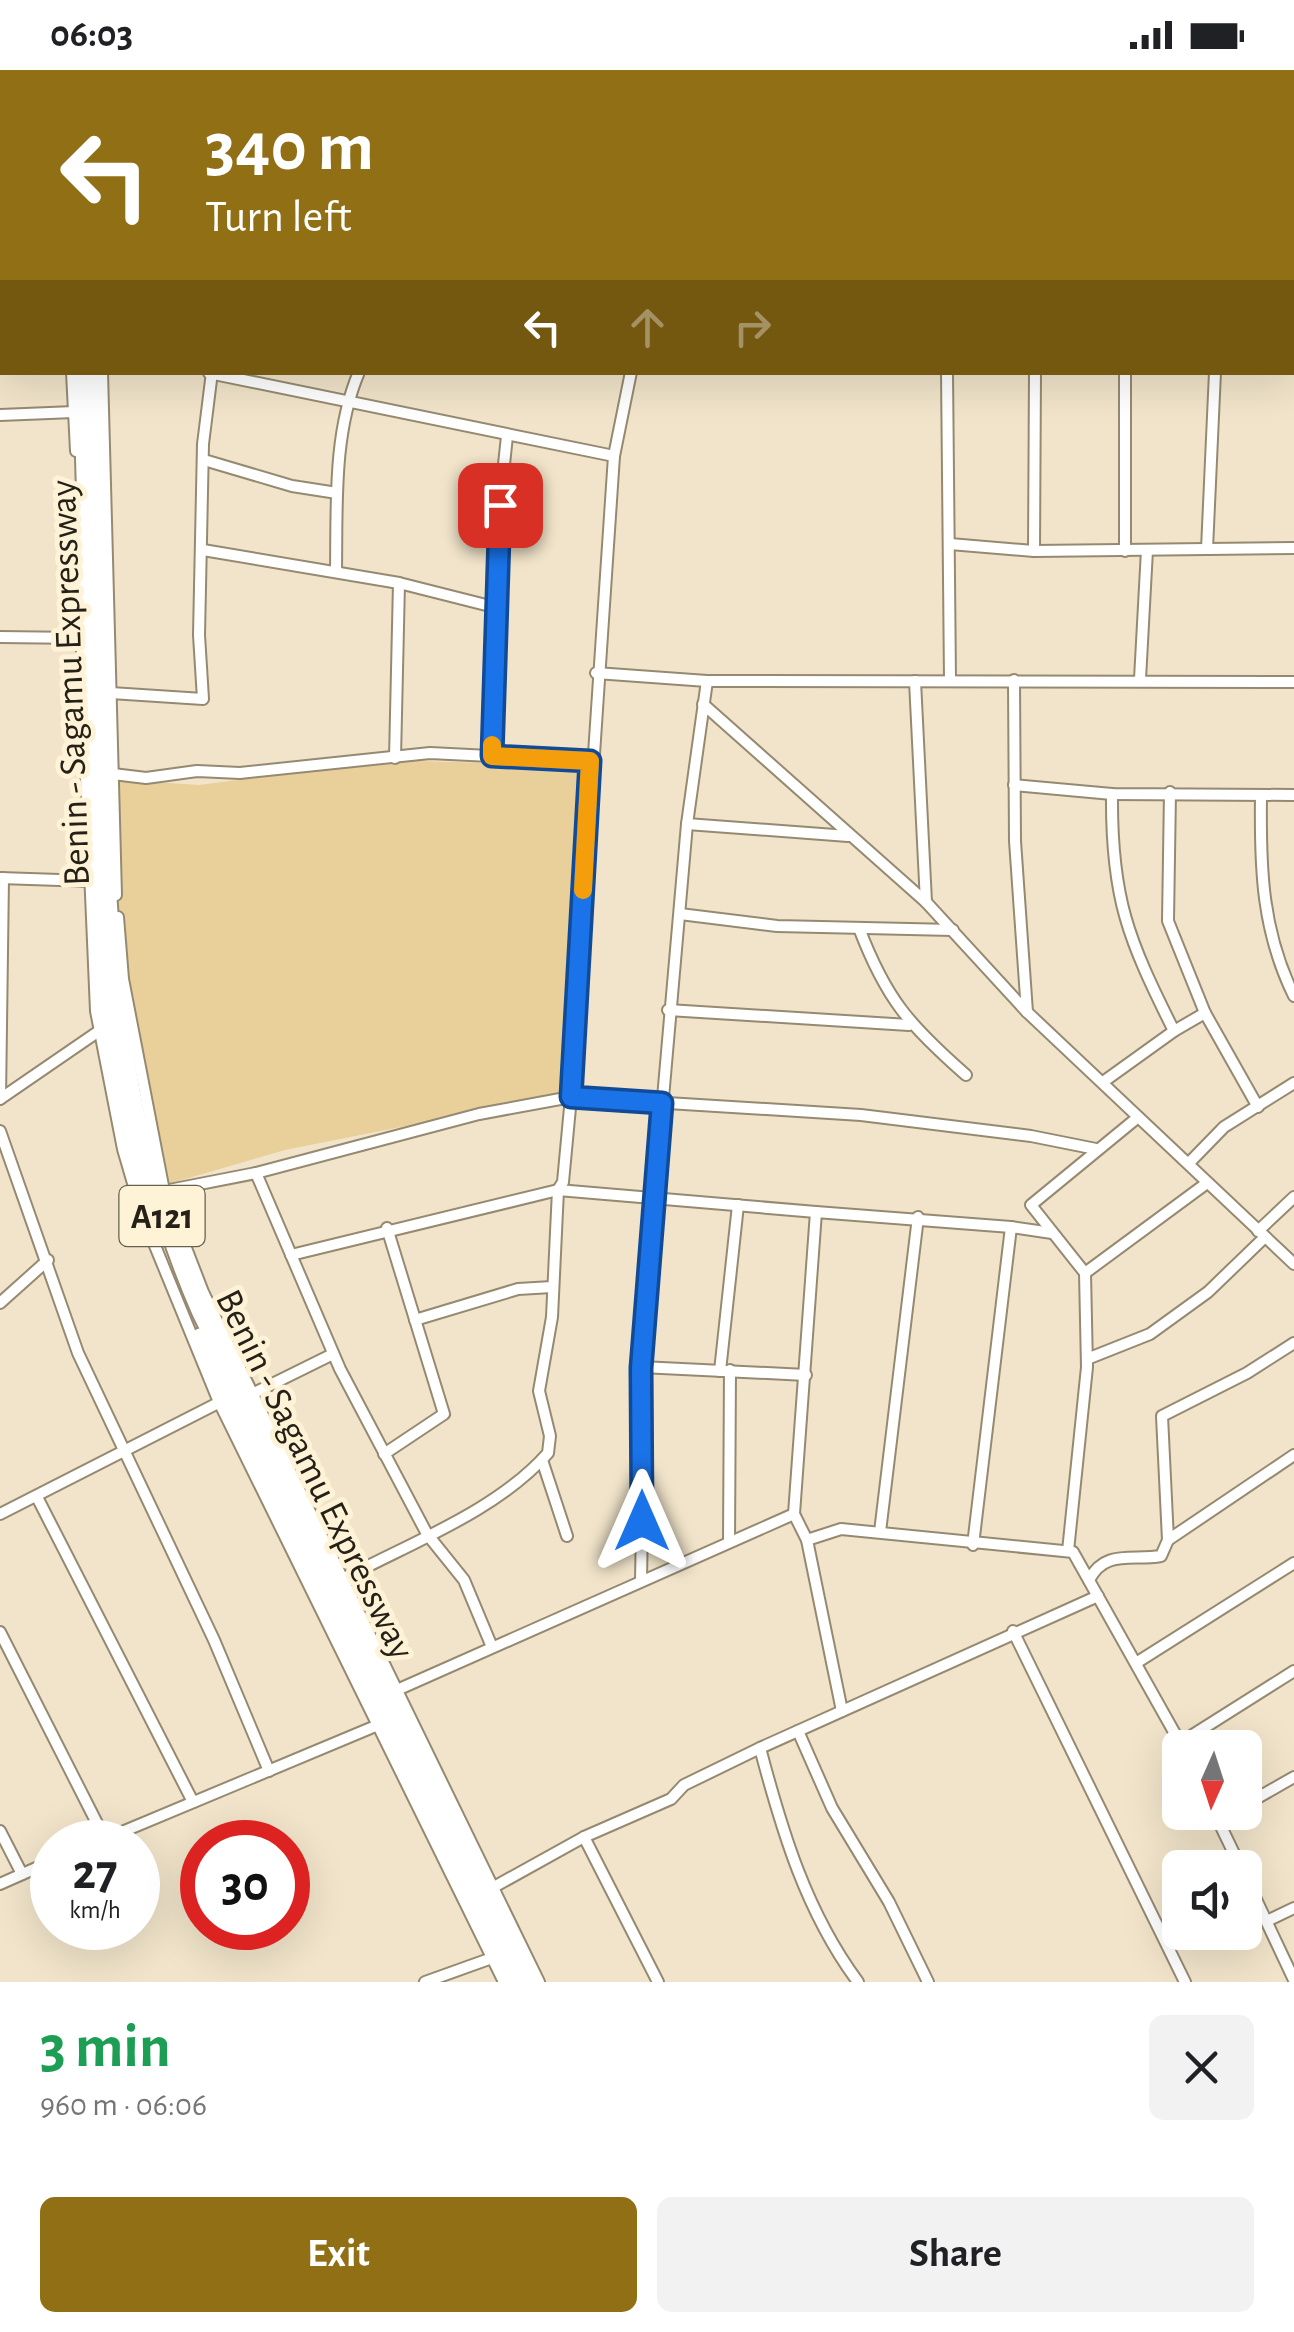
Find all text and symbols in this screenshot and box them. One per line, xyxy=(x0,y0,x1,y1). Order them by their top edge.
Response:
text: 06:03 xyxy=(50,16,133,54)
icon: left xyxy=(40,110,170,240)
text: 340 m xyxy=(205,113,374,183)
text: Turn left xyxy=(205,195,352,240)
icon: left xyxy=(515,300,570,355)
icon: ahead xyxy=(620,300,675,355)
icon: right xyxy=(725,300,780,355)
pin xyxy=(458,463,543,548)
icon: arrive xyxy=(473,478,528,533)
street label: Benin - Sagamu Expressway xyxy=(45,479,97,887)
road number: A121 xyxy=(120,1186,204,1246)
street label: Benin - Sagamu Expressway xyxy=(208,1284,420,1666)
position arrow xyxy=(590,1469,694,1573)
north arrow xyxy=(1162,1730,1262,1830)
map controls xyxy=(1162,1730,1262,1950)
speed limit sign: 30 xyxy=(180,1820,310,1950)
text: 27 xyxy=(72,1848,118,1898)
button: sound xyxy=(1162,1850,1262,1950)
text: km/h xyxy=(69,1898,121,1923)
button: close xyxy=(1149,2015,1254,2120)
text: 3 min xyxy=(40,2018,171,2078)
text: 960 m · 06:06 xyxy=(40,2089,207,2121)
button: Exit xyxy=(40,2197,637,2312)
button: Share xyxy=(657,2197,1254,2312)

